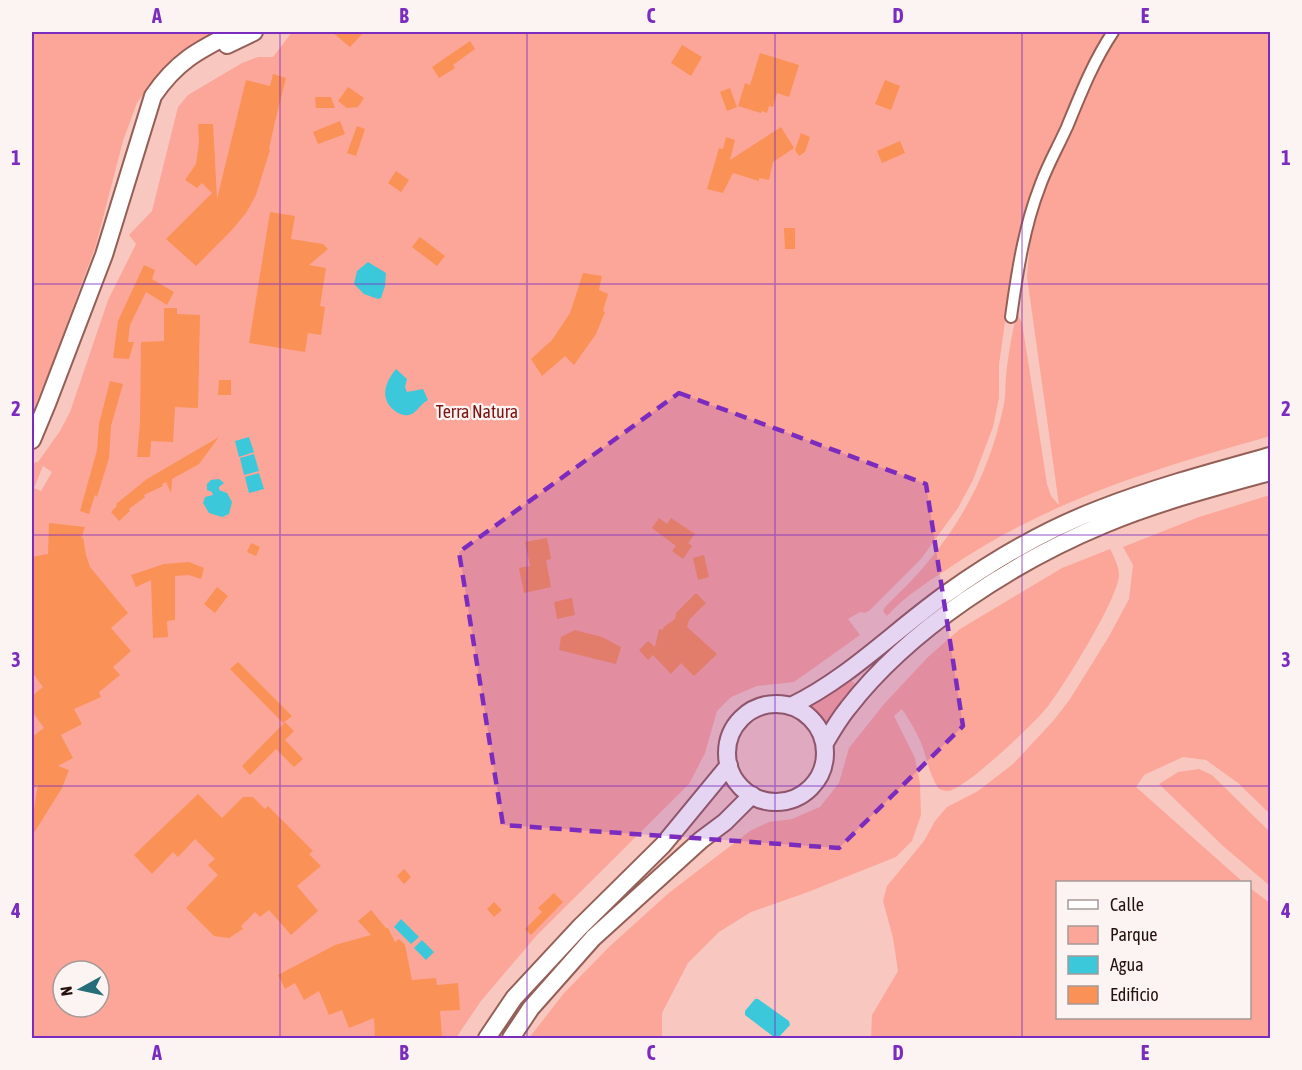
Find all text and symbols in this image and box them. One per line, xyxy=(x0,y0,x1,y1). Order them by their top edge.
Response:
text: A xyxy=(151,4,162,27)
text: B xyxy=(399,4,409,27)
text: C xyxy=(647,4,656,27)
text: D xyxy=(892,4,904,27)
text: E xyxy=(1141,4,1150,27)
text: 1 xyxy=(11,146,21,169)
text: 1 xyxy=(1281,146,1291,169)
text: 2 xyxy=(11,397,21,420)
text: 2 xyxy=(1281,397,1291,420)
park label: Terra Natura xyxy=(436,401,518,422)
text: 3 xyxy=(11,648,21,671)
text: 3 xyxy=(1281,648,1291,671)
legend xyxy=(1056,881,1251,1019)
text: Calle xyxy=(1110,894,1144,915)
text: 4 xyxy=(10,899,21,922)
text: 4 xyxy=(1280,899,1291,922)
text: Parque xyxy=(1110,924,1158,945)
text: Agua xyxy=(1110,954,1144,975)
north arrow xyxy=(51,959,111,1019)
text: Edificio xyxy=(1110,984,1159,1005)
text: N xyxy=(57,985,76,997)
text: A xyxy=(151,1041,162,1064)
text: B xyxy=(399,1041,409,1064)
text: C xyxy=(647,1041,656,1064)
text: D xyxy=(892,1041,904,1064)
text: E xyxy=(1141,1041,1150,1064)

